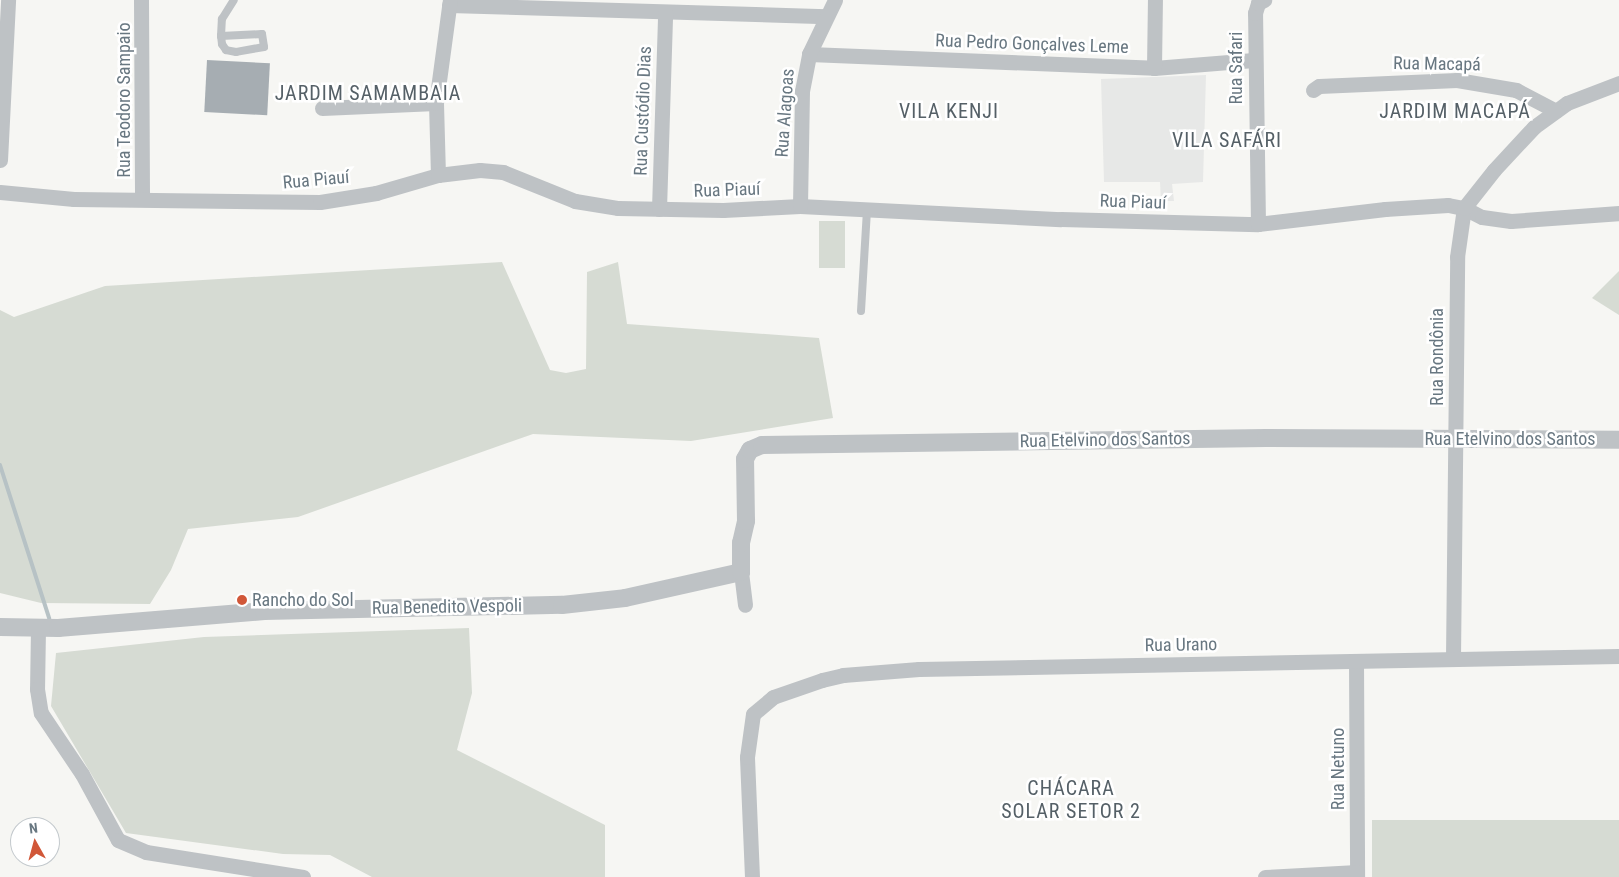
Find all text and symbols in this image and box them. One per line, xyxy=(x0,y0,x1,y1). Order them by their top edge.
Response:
street label: Rua Teodoro Sampaio xyxy=(113,22,135,178)
street label: Rua Pedro Gonçalves Leme xyxy=(935,30,1129,58)
street label: Rua Safari xyxy=(1225,32,1247,104)
street label: Rua Custódio Dias xyxy=(630,46,656,176)
street label: Rua Macapá xyxy=(1393,52,1481,76)
street label: Rua Alagoas xyxy=(771,68,799,158)
district label: JARDIM SAMAMBAIA xyxy=(273,81,463,105)
district label: VILA KENJI xyxy=(898,99,1000,123)
district label: JARDIM MACAPÁ xyxy=(1378,99,1532,123)
district label: VILA SAFÁRI xyxy=(1171,128,1283,152)
street label: Rua Piauí xyxy=(282,166,350,194)
street label: Rua Piauí xyxy=(693,178,761,202)
street label: Rua Piauí xyxy=(1099,190,1167,214)
street label: Rua Rondônia xyxy=(1426,308,1448,406)
street label: Rua Etelvino dos Santos xyxy=(1019,428,1191,452)
street label: Rua Etelvino dos Santos xyxy=(1425,428,1595,450)
place label: Rancho do Sol xyxy=(252,589,354,611)
marker: Rancho do Sol xyxy=(236,594,248,606)
street label: Rua Benedito Vespoli xyxy=(372,595,522,619)
street label: Rua Urano xyxy=(1145,634,1217,656)
street label: Rua Netuno xyxy=(1327,728,1349,810)
district label: CHÁCARA SOLAR SETOR 2 xyxy=(1000,776,1142,823)
north arrow xyxy=(10,817,60,867)
text: N xyxy=(28,820,39,837)

